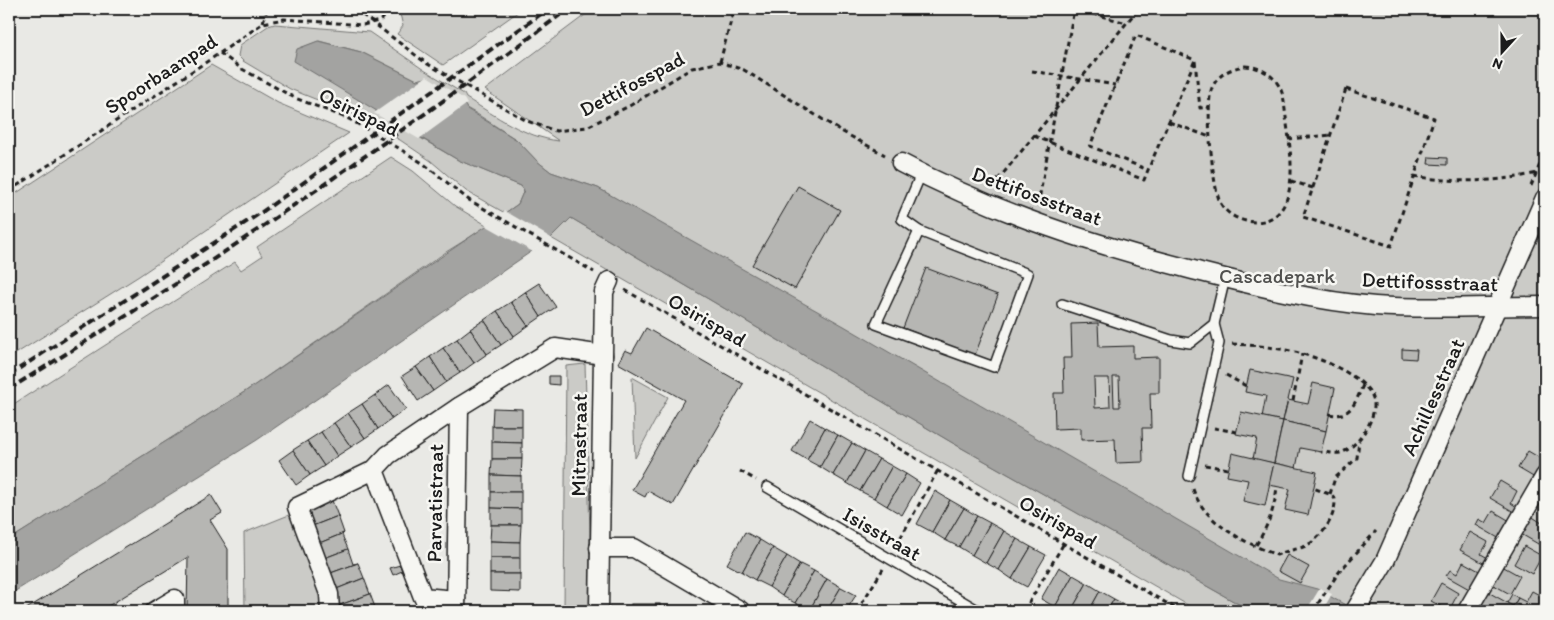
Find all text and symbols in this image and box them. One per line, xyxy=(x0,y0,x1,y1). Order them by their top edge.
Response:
street label: Spoorbaanpad xyxy=(100,28,222,119)
north arrow xyxy=(1476,28,1526,78)
street label: Dettifosspad xyxy=(575,46,688,122)
text: N xyxy=(1490,54,1505,73)
street label: Osirispad xyxy=(315,81,403,142)
street label: Dettifossstraat xyxy=(969,160,1106,231)
park label: Cascadepark xyxy=(1219,263,1335,288)
street label: Dettifossstraat xyxy=(1361,267,1499,296)
street label: Osirispad xyxy=(664,287,751,352)
street label: Achillesstraat xyxy=(1396,334,1470,459)
street label: Mitrastraat xyxy=(565,393,592,497)
street label: Parvatistraat xyxy=(421,443,448,562)
street label: Osirispad xyxy=(1015,489,1102,554)
street label: Isisstraat xyxy=(839,501,926,566)

